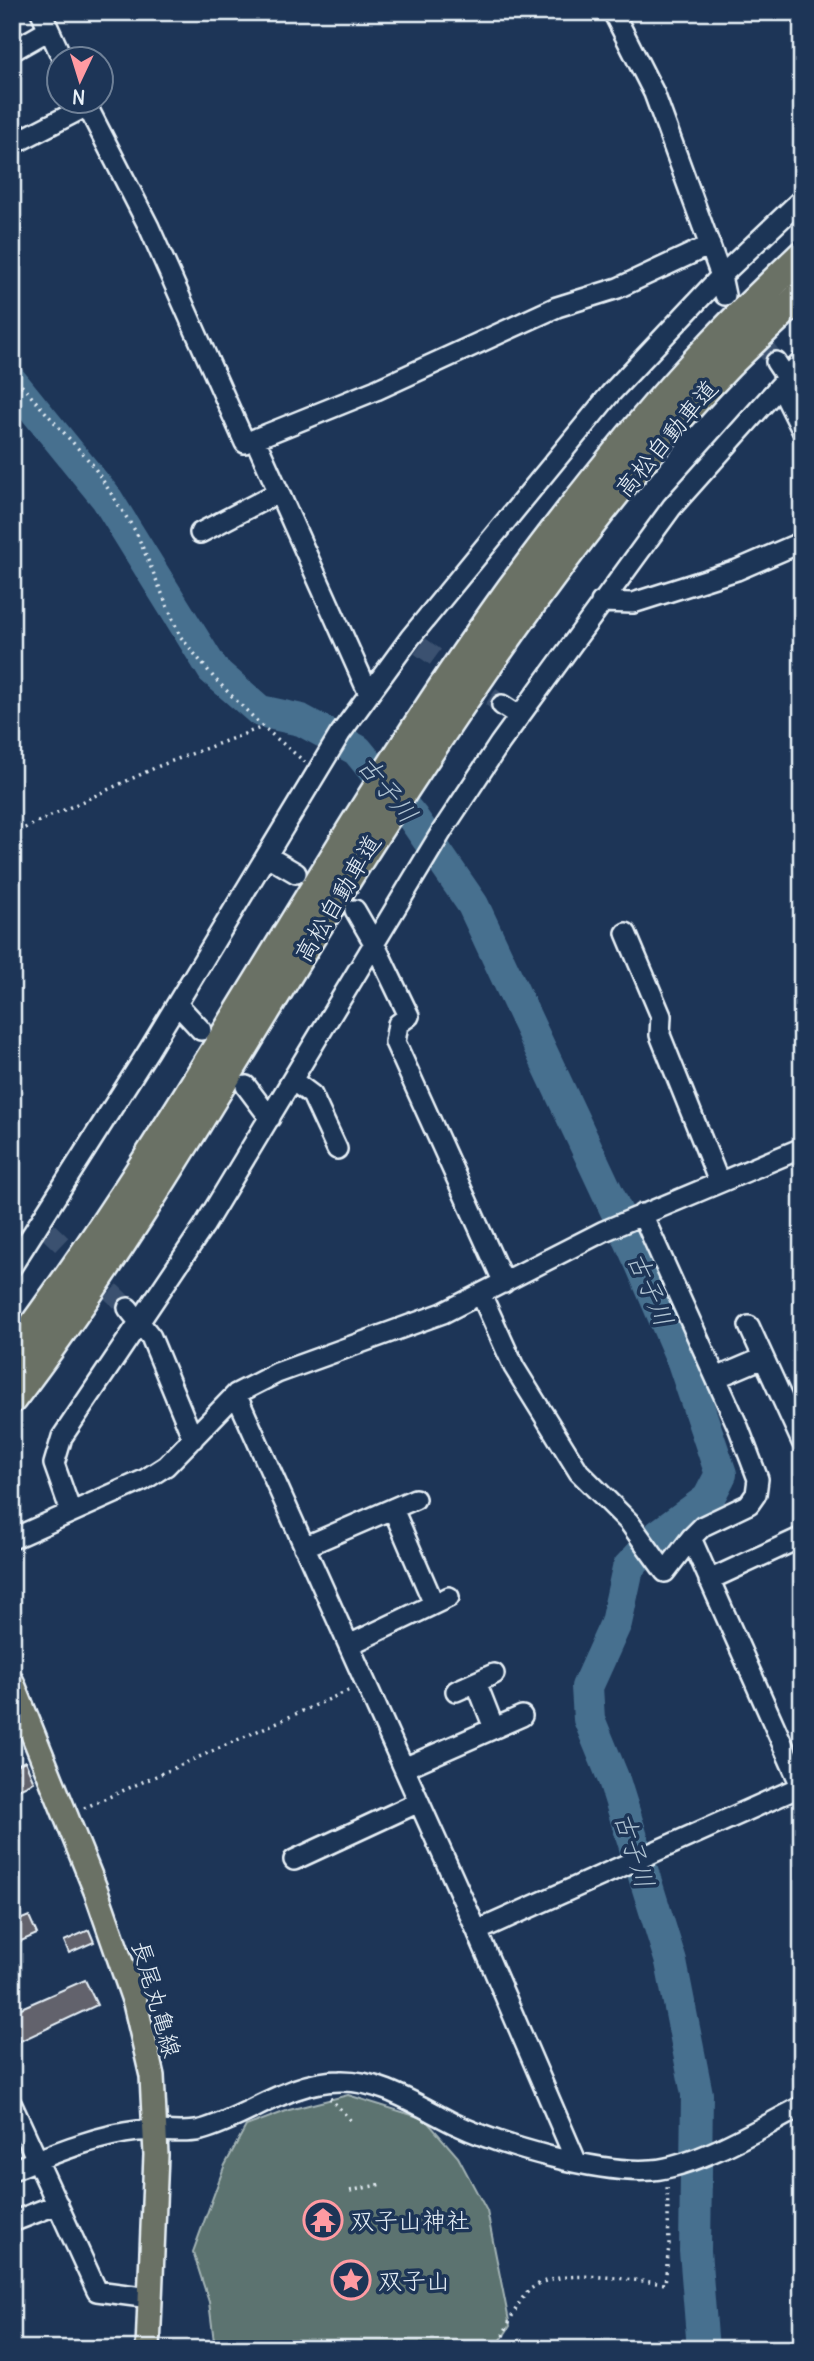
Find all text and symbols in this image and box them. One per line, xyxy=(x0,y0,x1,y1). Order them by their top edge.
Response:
north arrow xyxy=(46,46,116,116)
text: N xyxy=(71,85,86,109)
street label: 高松自動車道 xyxy=(608,373,724,503)
water label: 古子川 xyxy=(351,748,425,830)
street label: 高松自動車道 xyxy=(287,829,387,967)
water label: 古子川 xyxy=(621,1247,681,1331)
water label: 古子川 xyxy=(608,1808,662,1892)
street label: 長尾丸亀線 xyxy=(126,1937,188,2061)
temple icon: 双子山神社 xyxy=(302,2199,344,2241)
place label: 双子山神社 xyxy=(350,2205,470,2235)
place icon: 双子山 xyxy=(330,2259,372,2301)
place label: 双子山 xyxy=(378,2265,450,2295)

